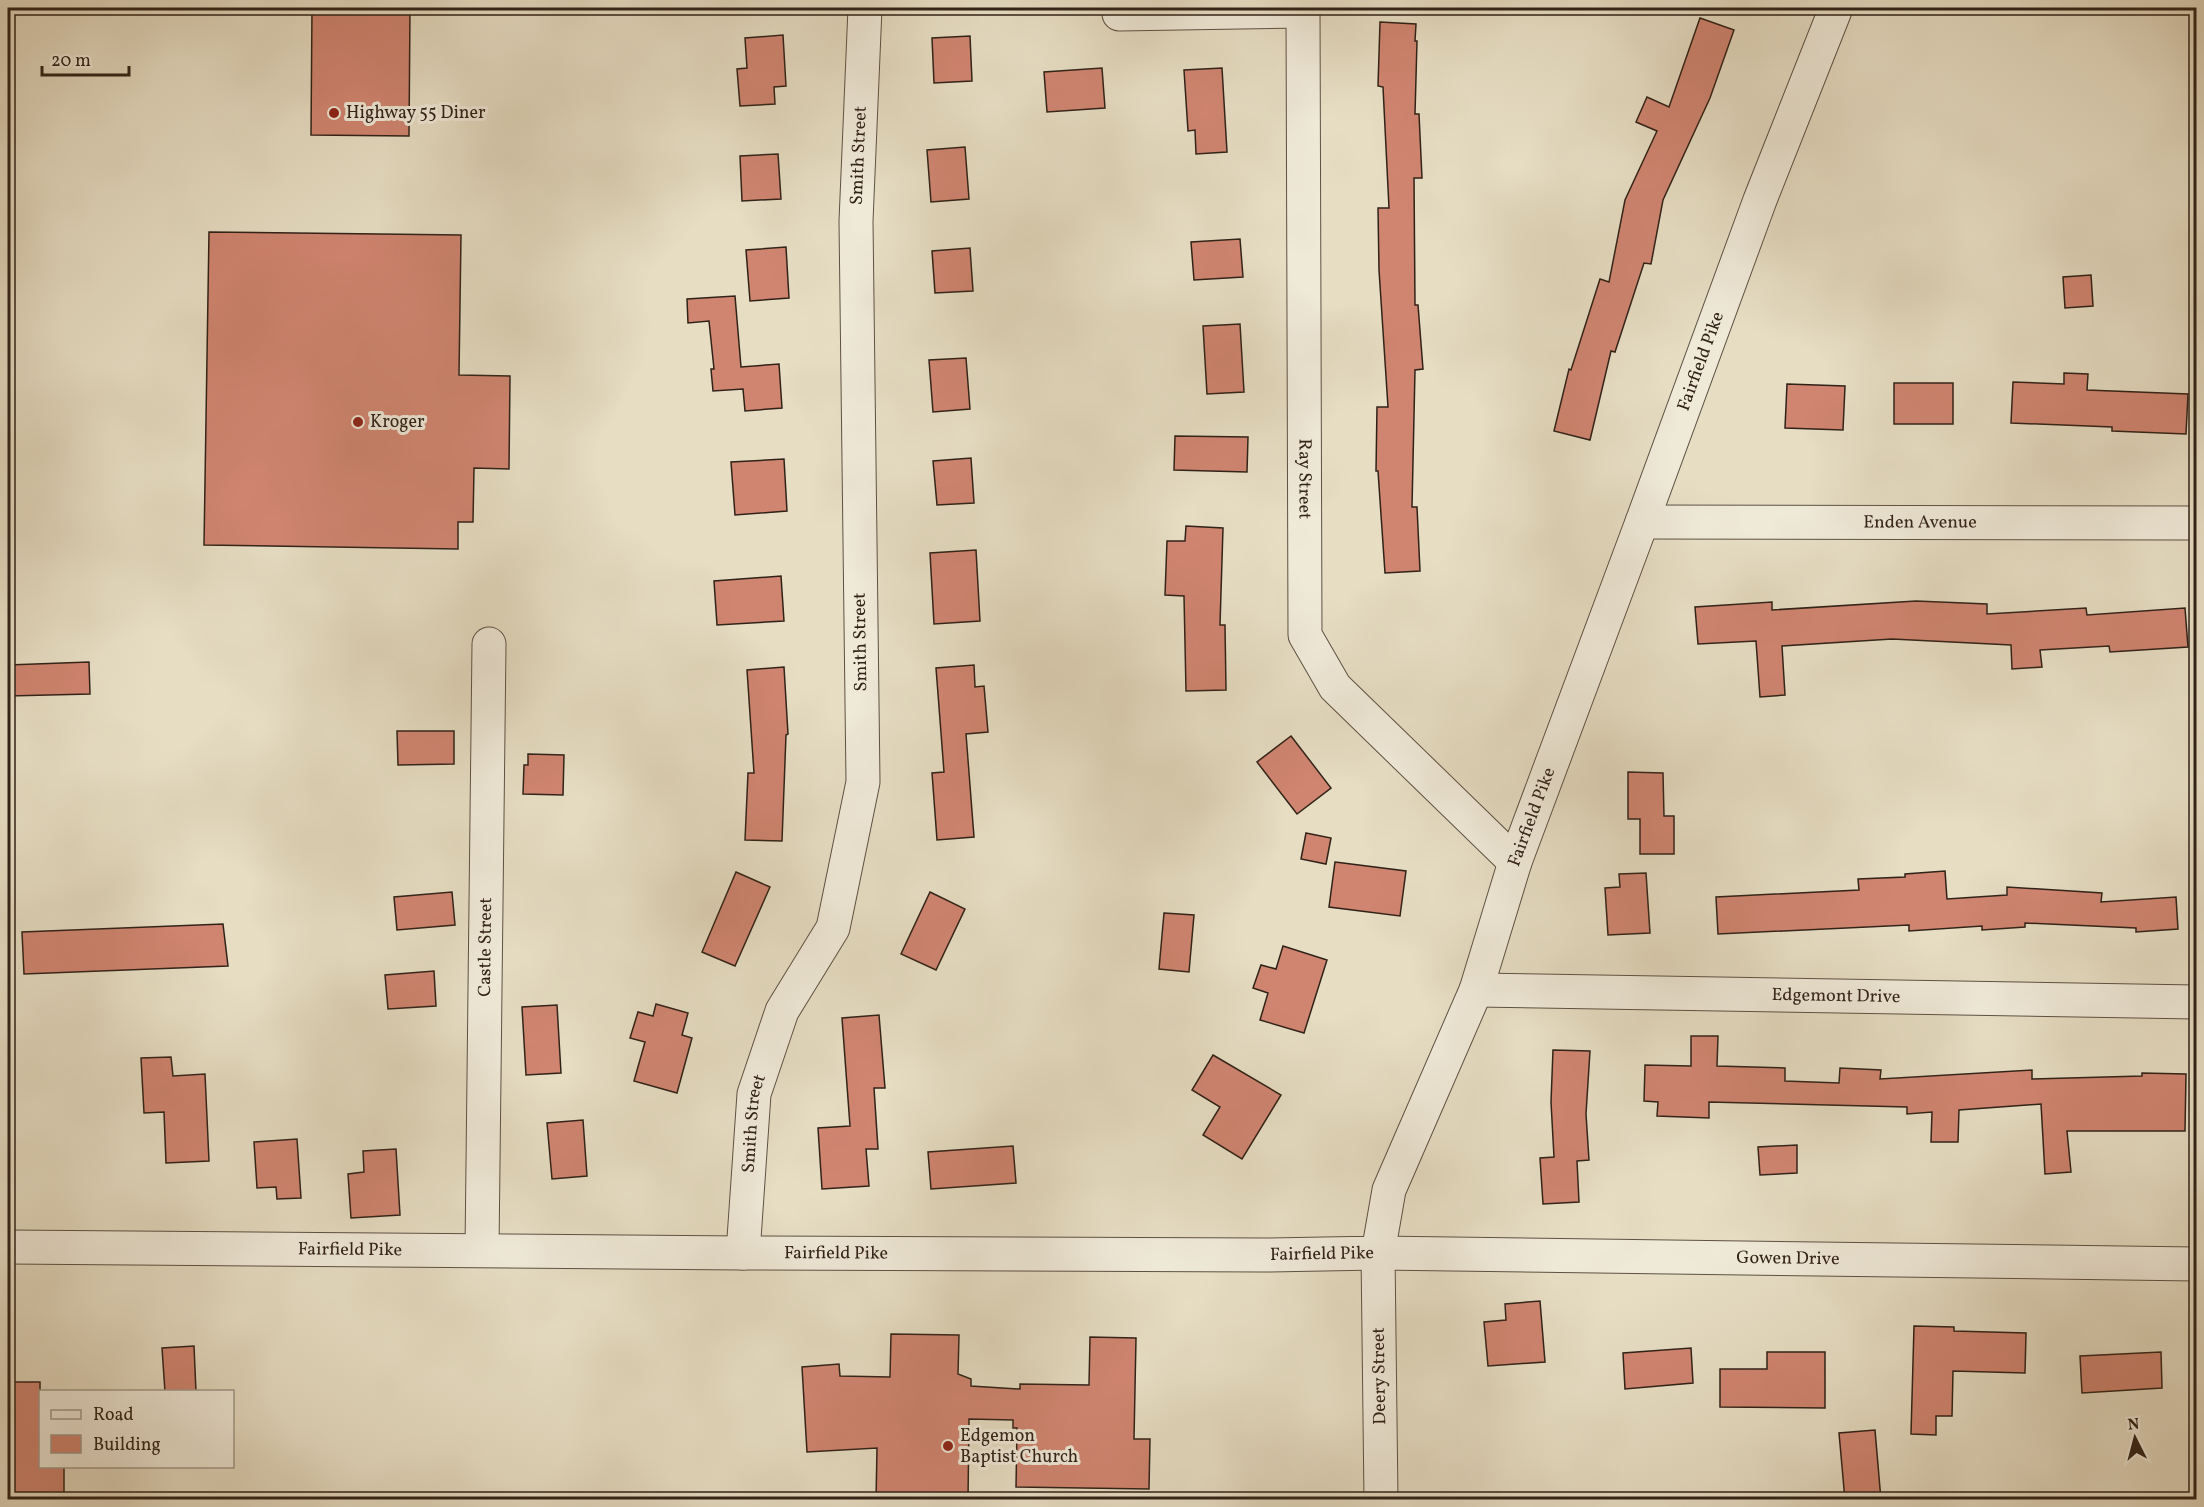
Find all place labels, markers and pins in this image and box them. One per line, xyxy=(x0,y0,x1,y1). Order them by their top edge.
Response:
place label: Highway 55 Diner xyxy=(346,101,486,126)
marker: Highway 55 Diner xyxy=(327,106,341,120)
place label: Kroger xyxy=(370,410,425,435)
marker: Kroger xyxy=(351,415,365,429)
place label: Edgemon Baptist Church xyxy=(960,1424,1079,1470)
marker: Edgemon Baptist Church xyxy=(941,1439,955,1453)

